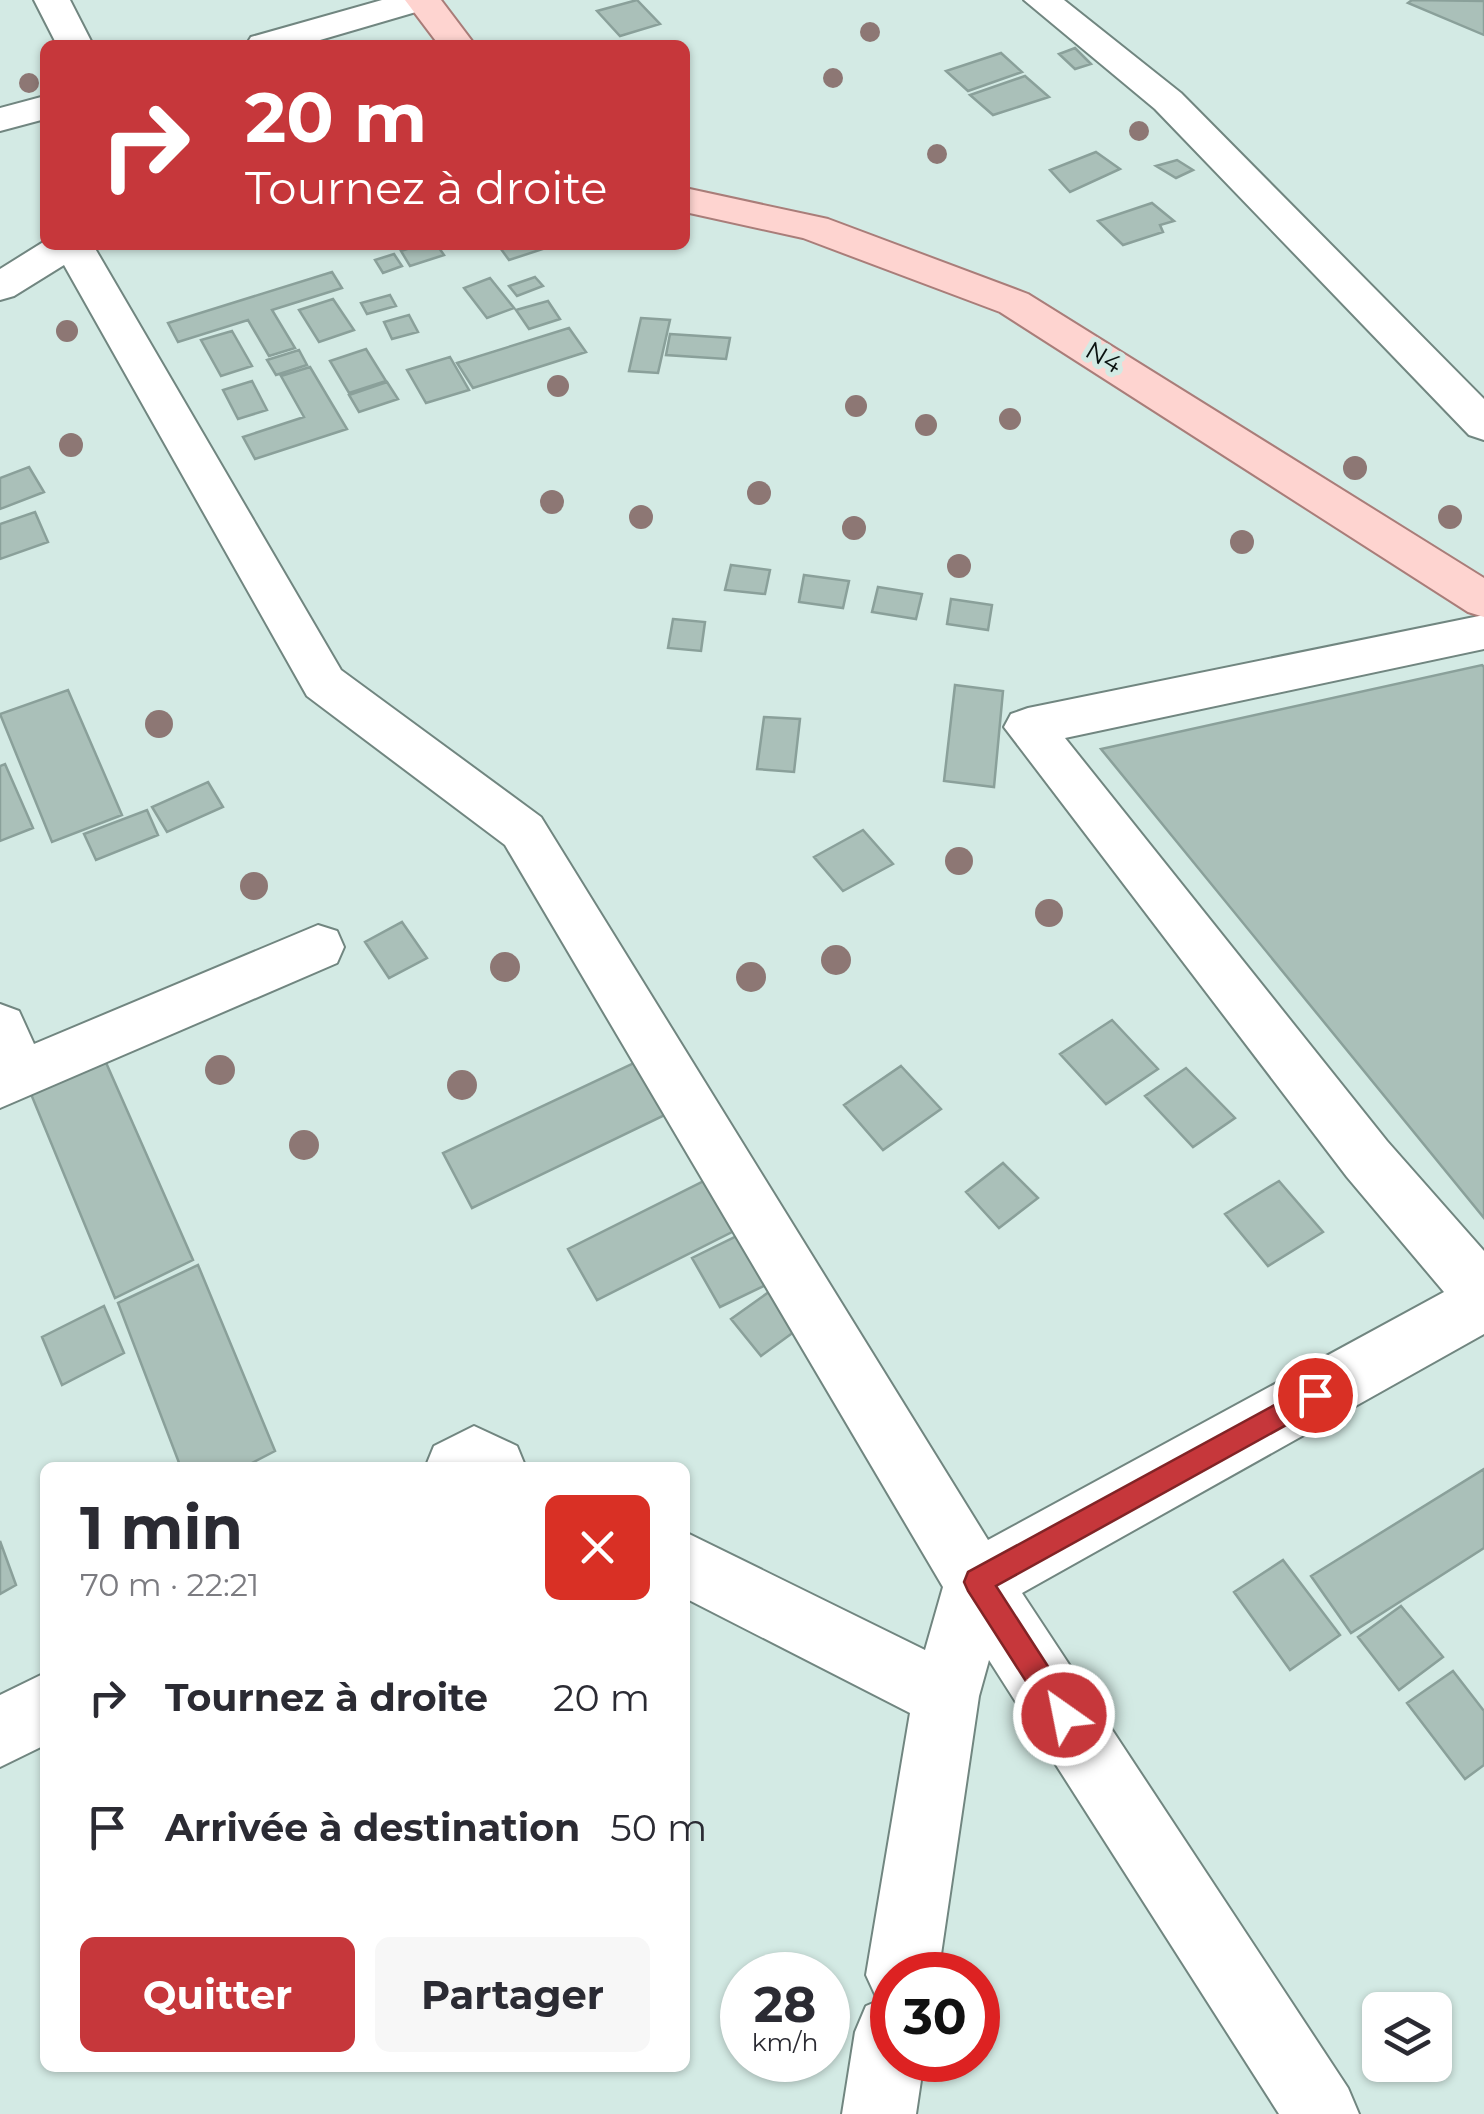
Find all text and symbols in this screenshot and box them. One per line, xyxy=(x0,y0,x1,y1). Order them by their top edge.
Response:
text: 20 m xyxy=(245,74,427,160)
icon: right xyxy=(80,80,210,210)
text: Tournez à droite xyxy=(245,160,608,215)
street label: N4 xyxy=(1080,335,1128,380)
pin xyxy=(1273,1353,1358,1438)
icon: arrive xyxy=(1288,1368,1343,1423)
text: 1 min xyxy=(80,1491,243,1564)
button: close xyxy=(545,1495,650,1600)
text: 70 m · 22:21 xyxy=(80,1565,259,1604)
position arrow xyxy=(1012,1663,1116,1767)
icon: right xyxy=(80,1670,135,1725)
text: Tournez à droite xyxy=(165,1674,488,1721)
text: 20 m xyxy=(553,1674,650,1721)
icon: arrive xyxy=(80,1800,135,1855)
text: Arrivée à destination xyxy=(165,1804,580,1851)
text: 50 m xyxy=(610,1804,707,1851)
button: Quitter xyxy=(80,1937,355,2052)
button: Partager xyxy=(375,1937,650,2052)
speed limit sign: 30 xyxy=(870,1952,1000,2082)
text: 28 xyxy=(754,1974,816,2035)
map controls xyxy=(1362,1992,1452,2082)
button: layers xyxy=(1362,1992,1452,2082)
text: km/h xyxy=(752,2027,818,2057)

